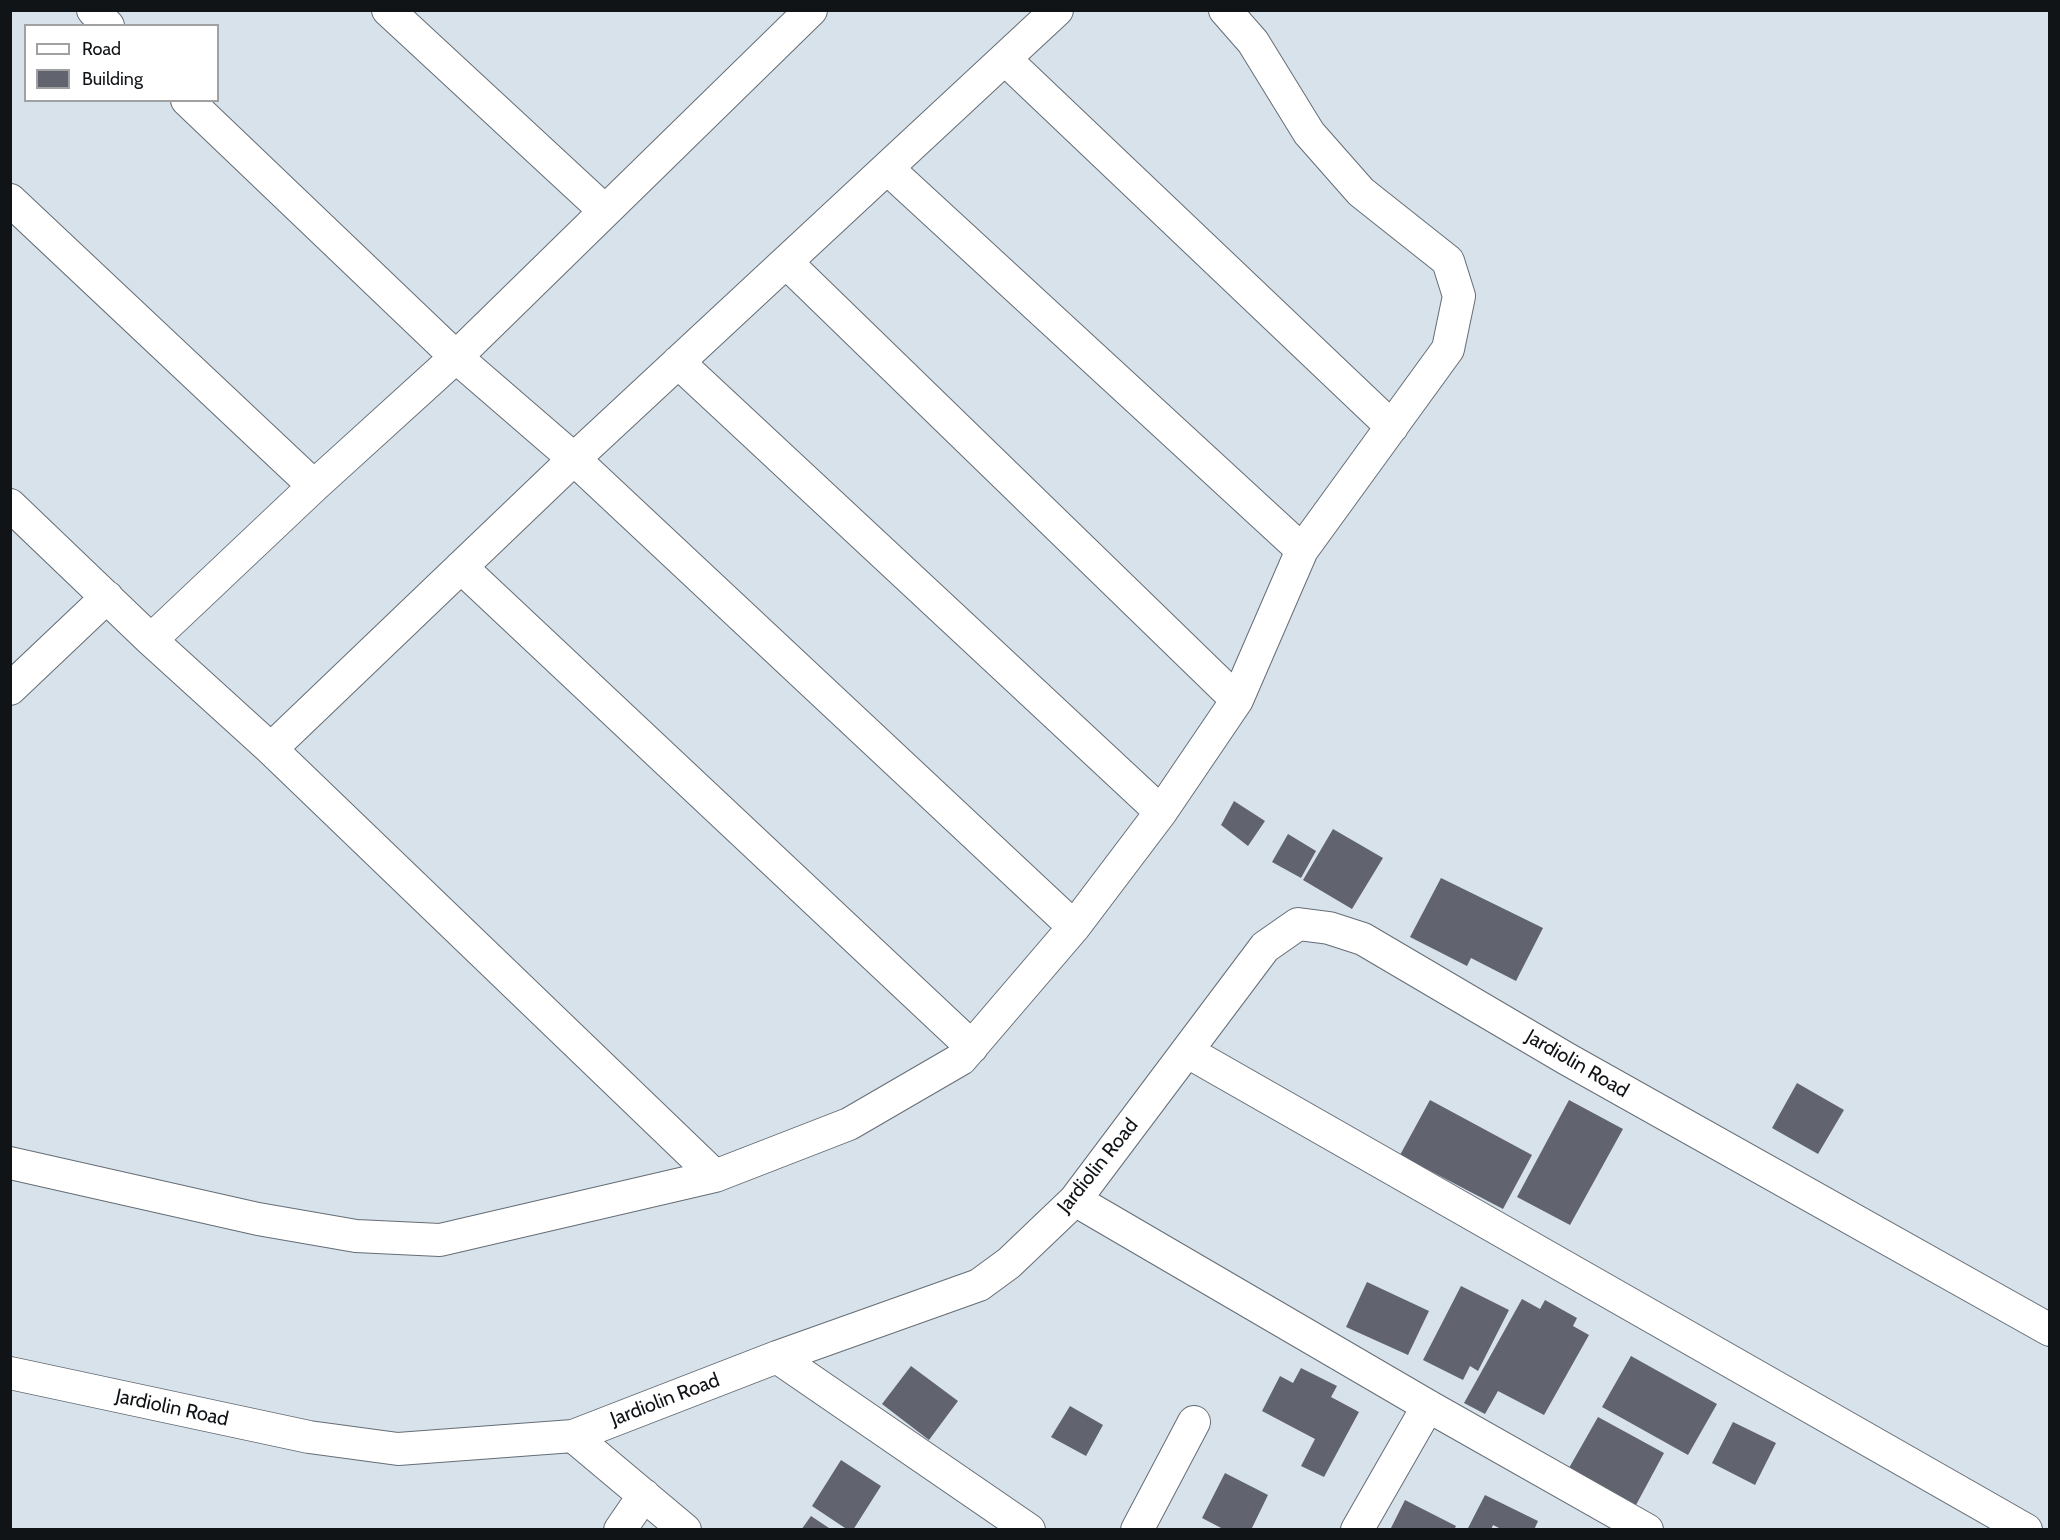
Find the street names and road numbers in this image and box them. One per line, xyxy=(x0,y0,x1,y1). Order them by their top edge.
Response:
street label: Jardiolin Road xyxy=(1521,1025,1633,1103)
street label: Jardiolin Road xyxy=(1053,1114,1143,1218)
street label: Jardiolin Road xyxy=(607,1368,723,1432)
street label: Jardiolin Road xyxy=(113,1384,231,1432)

